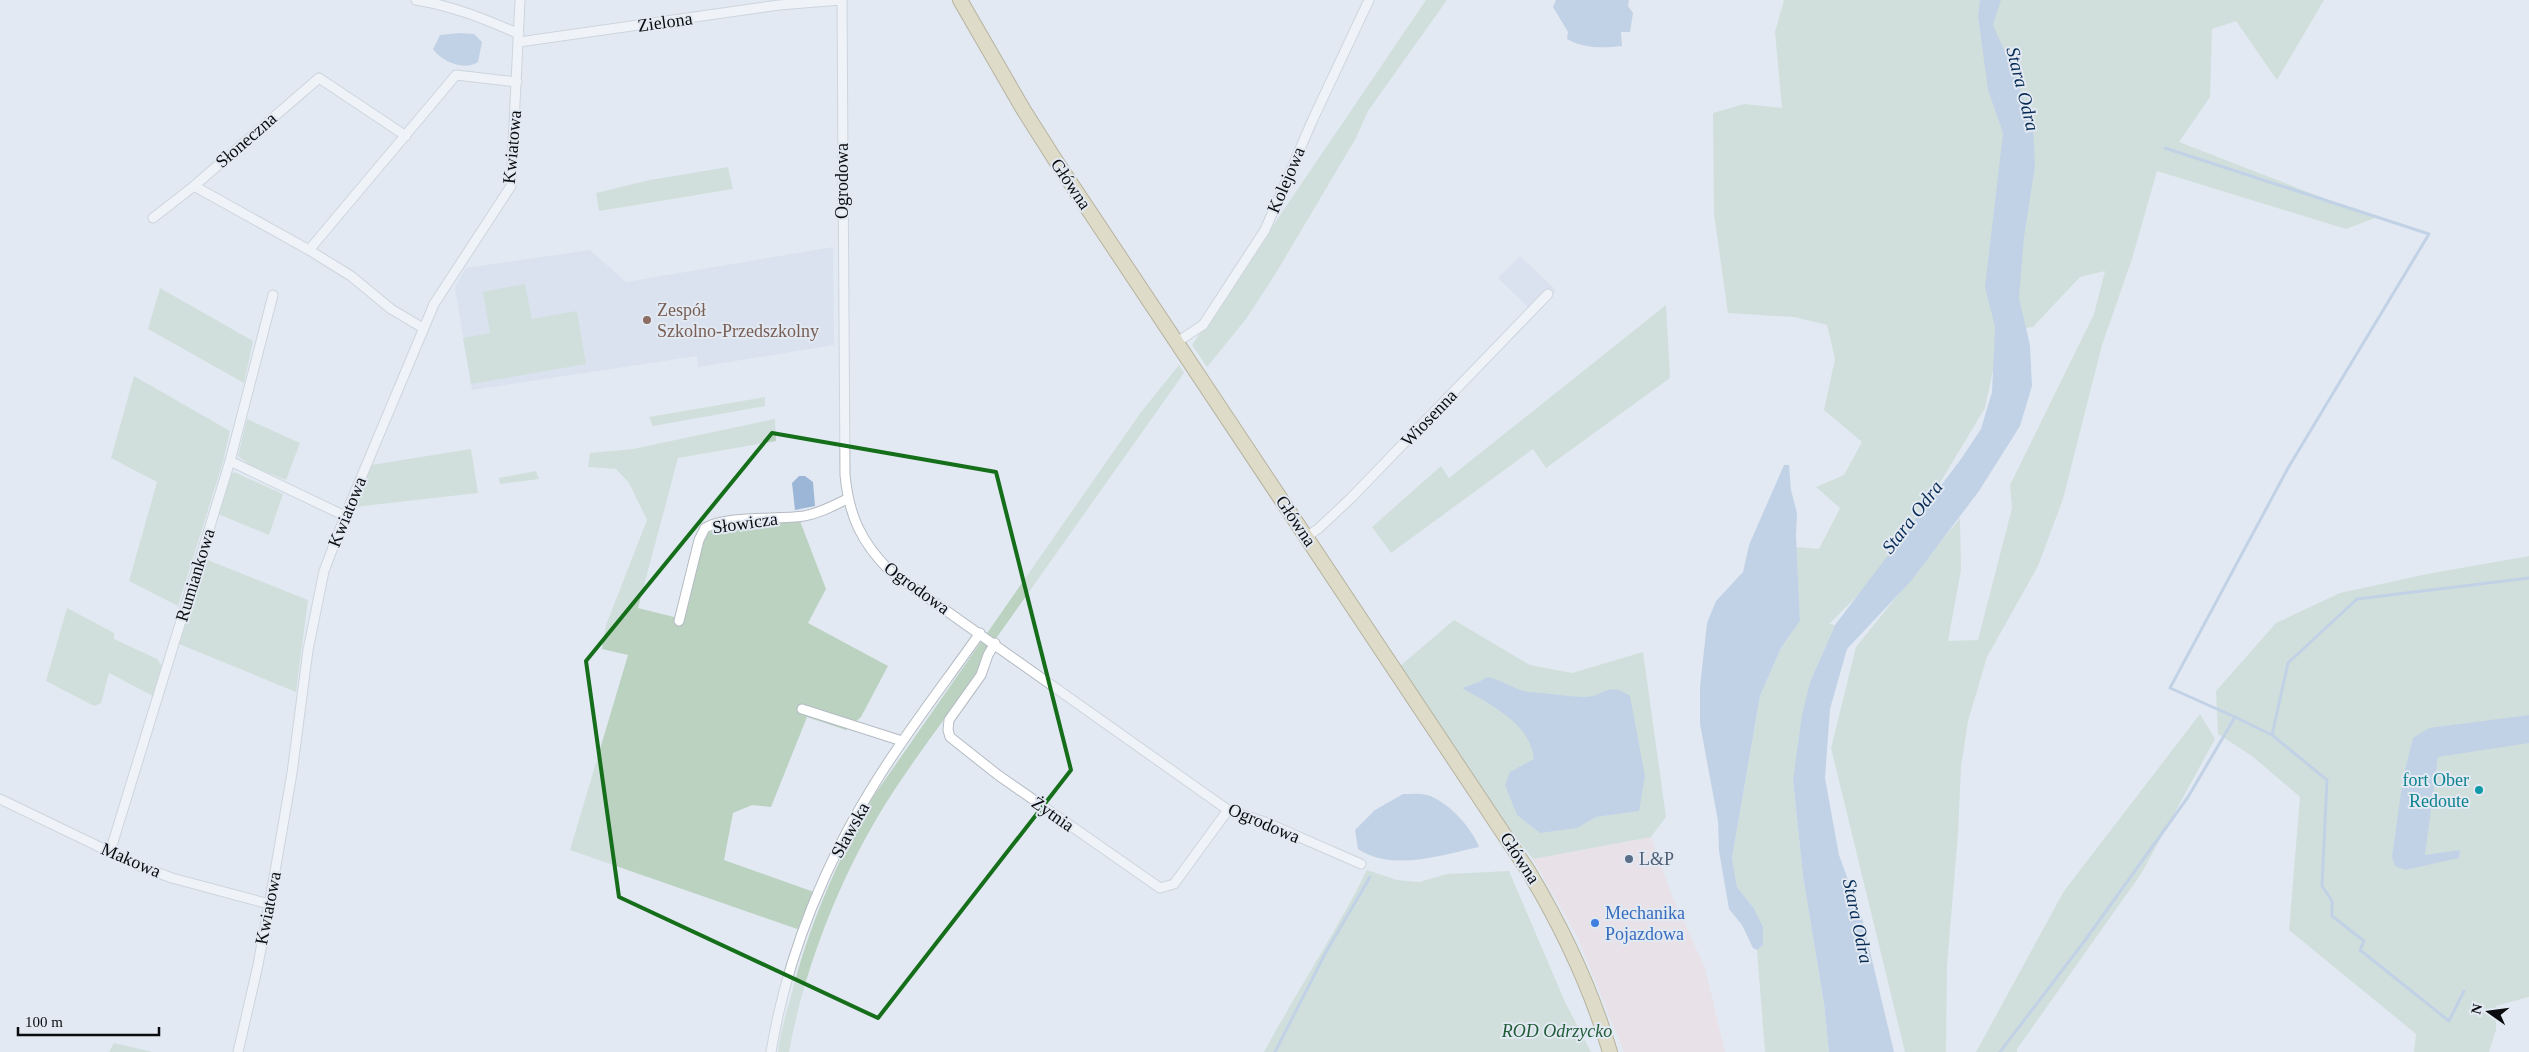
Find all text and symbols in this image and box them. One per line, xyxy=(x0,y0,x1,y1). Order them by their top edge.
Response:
street label: Zielona xyxy=(636,8,694,36)
water label: Stara Odra xyxy=(2002,45,2044,133)
street label: Słoneczna xyxy=(212,108,280,172)
street label: Kwiatowa xyxy=(499,109,525,185)
street label: Ogrodowa xyxy=(832,143,852,219)
street label: Kolejowa xyxy=(1263,144,1309,216)
street label: Główna xyxy=(1047,155,1095,213)
place label: Zespół Szkolno-Przedszkolny xyxy=(657,300,819,341)
marker: Zespół Szkolno-Przedszkolny xyxy=(641,314,653,326)
street label: Wiosenna xyxy=(1397,385,1461,451)
street label: Kwiatowa xyxy=(324,474,370,550)
water label: Stara Odra xyxy=(1877,477,1947,557)
street label: Główna xyxy=(1272,492,1320,550)
street label: Słowicza xyxy=(711,509,779,537)
street label: Rumiankowa xyxy=(171,526,219,624)
street label: Ogrodowa xyxy=(880,558,954,618)
place label: fort Ober Redoute xyxy=(2403,770,2469,811)
marker: fort Ober Redoute xyxy=(2473,784,2485,796)
street label: Żytnia xyxy=(1028,792,1078,836)
street label: Sławska xyxy=(827,799,873,861)
street label: Ogrodowa xyxy=(1225,799,1303,847)
street label: Główna xyxy=(1496,829,1544,887)
street label: Makowa xyxy=(98,838,164,882)
place label: L&P xyxy=(1639,849,1674,869)
marker: L&P xyxy=(1623,853,1635,865)
street label: Kwiatowa xyxy=(251,870,285,946)
water label: Stara Odra xyxy=(1839,877,1877,965)
place label: Mechanika Pojazdowa xyxy=(1605,903,1685,944)
marker: Mechanika Pojazdowa xyxy=(1589,917,1601,929)
north arrow xyxy=(2464,987,2514,1037)
text: N xyxy=(2468,1002,2485,1016)
scale bar xyxy=(18,1004,159,1036)
text: 100 m xyxy=(25,1014,63,1030)
park label: ROD Odrzycko xyxy=(1501,1021,1612,1041)

